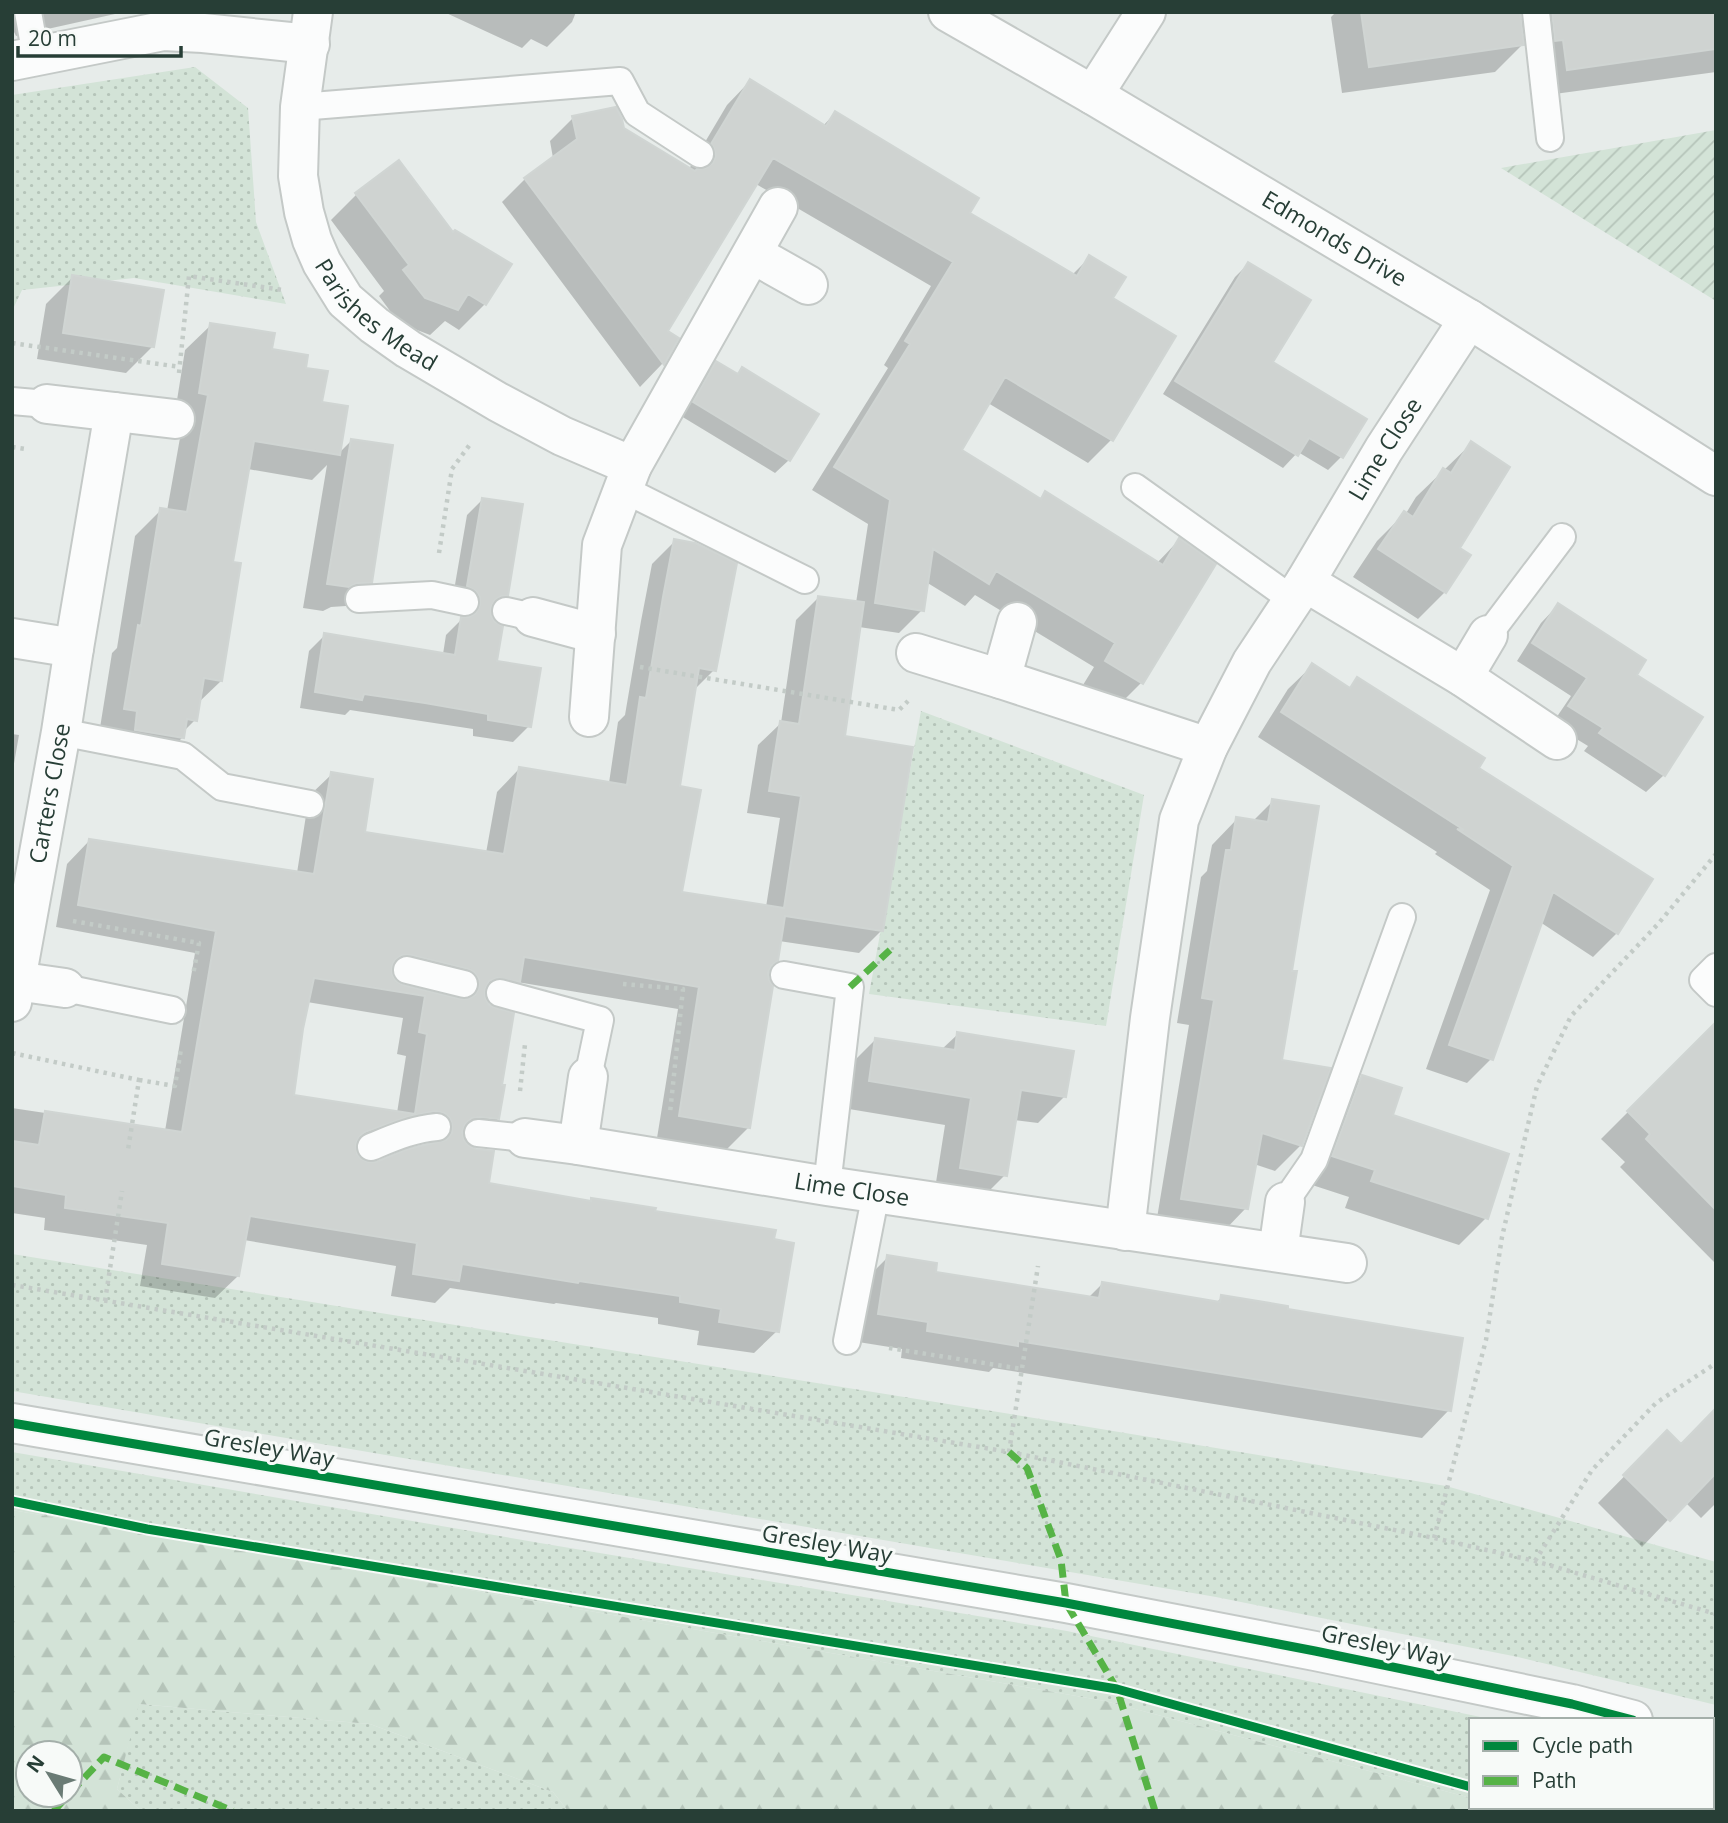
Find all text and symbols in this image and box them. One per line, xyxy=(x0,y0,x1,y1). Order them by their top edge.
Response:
scale bar xyxy=(18,14,180,58)
text: 20 m xyxy=(28,24,77,52)
street label: Edmonds Drive xyxy=(1256,182,1413,294)
street label: Parishes Mead xyxy=(308,252,444,378)
street label: Lime Close xyxy=(1340,391,1429,506)
street label: Carters Close xyxy=(20,721,77,866)
street label: Lime Close xyxy=(792,1164,912,1213)
street label: Gresley Way xyxy=(202,1420,337,1474)
street label: Gresley Way xyxy=(760,1516,895,1570)
street label: Gresley Way xyxy=(1318,1616,1454,1674)
legend xyxy=(1469,1718,1714,1809)
text: Cycle path xyxy=(1532,1731,1633,1759)
north arrow xyxy=(14,1739,84,1809)
text: N xyxy=(20,1750,50,1778)
text: Path xyxy=(1532,1766,1577,1794)

